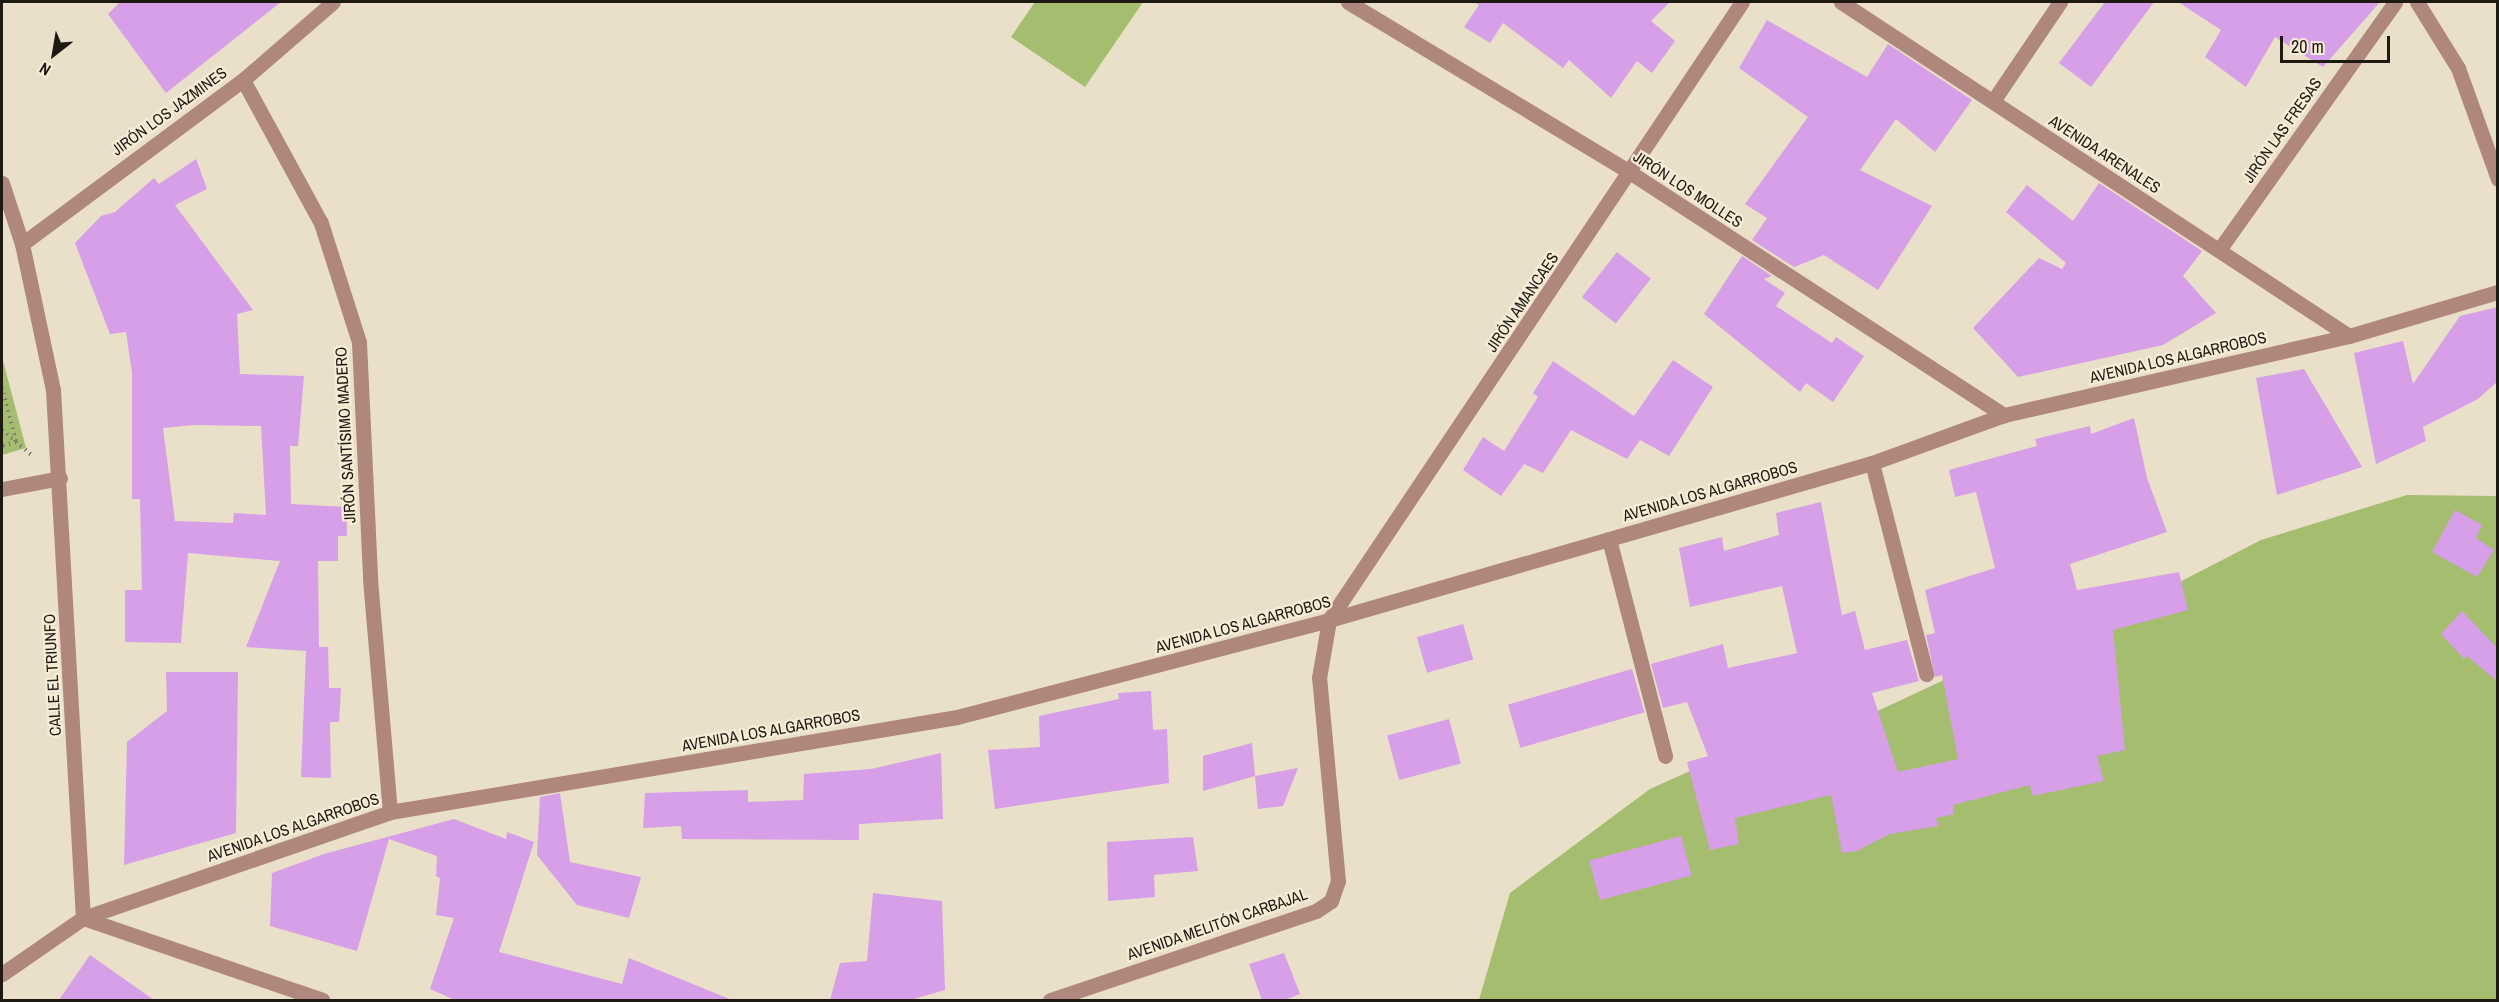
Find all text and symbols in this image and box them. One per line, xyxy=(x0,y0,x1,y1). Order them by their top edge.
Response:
north arrow xyxy=(24,24,84,84)
scale bar xyxy=(2283,24,2392,62)
text: 20 m xyxy=(2291,34,2324,59)
text: N xyxy=(35,58,54,81)
street label: JIRÓN LOS JAZMINES xyxy=(108,63,230,159)
street label: JIRÓN LAS FRESAS xyxy=(2239,74,2325,186)
street label: AVENIDA ARENALES xyxy=(2045,110,2165,198)
street label: JIRÓN LOS MOLLES xyxy=(1630,147,1746,231)
street label: JIRÓN AMANCAES xyxy=(1481,248,1563,356)
street label: AVENIDA LOS ALGARROBOS xyxy=(2087,327,2269,387)
street label: JIRÓN SANTÍSIMO MADERO xyxy=(331,346,359,524)
street label: AVENIDA LOS ALGARROBOS xyxy=(1620,457,1800,525)
street label: AVENIDA LOS ALGARROBOS xyxy=(1153,591,1333,657)
street label: CALLE EL TRIUNFO xyxy=(39,613,65,737)
street label: AVENIDA LOS ALGARROBOS xyxy=(680,705,862,755)
street label: AVENIDA LOS ALGARROBOS xyxy=(204,788,382,866)
street label: AVENIDA MELITÓN CARBAJAL xyxy=(1124,884,1310,964)

